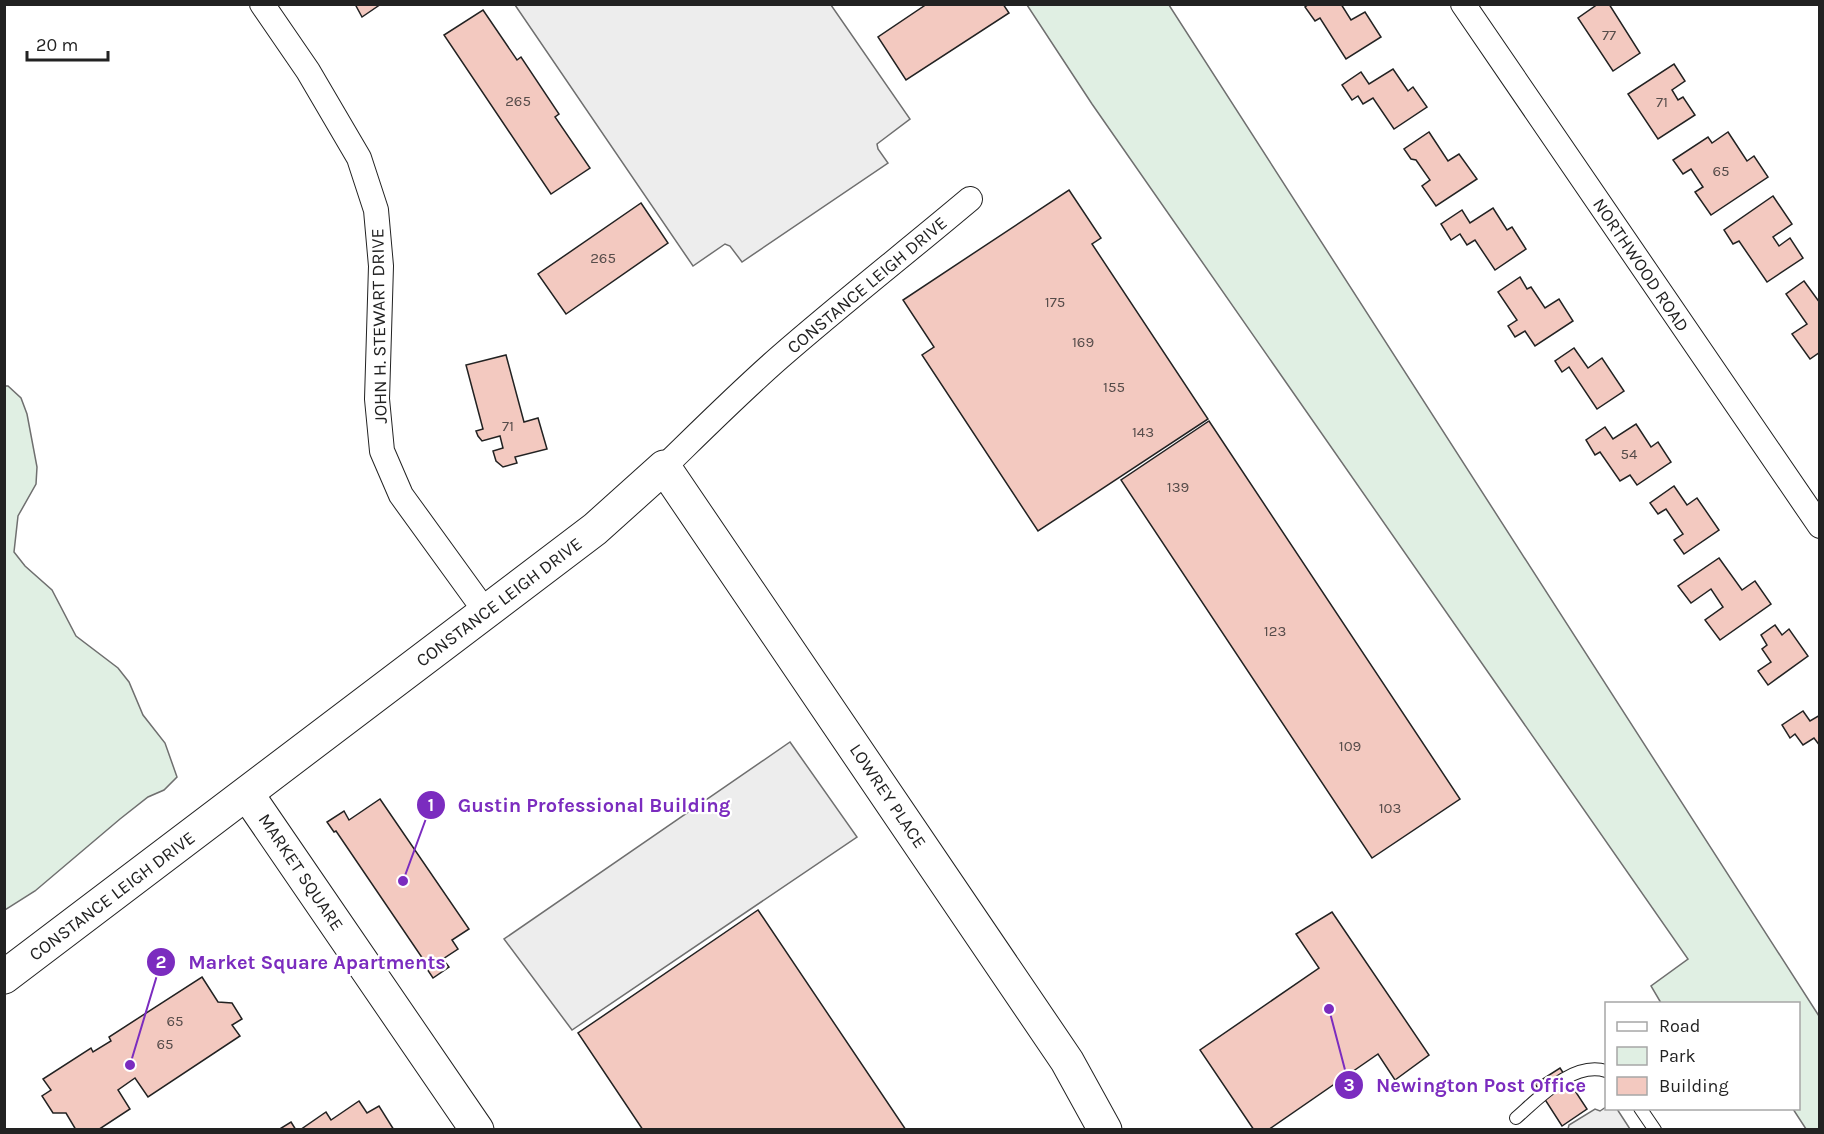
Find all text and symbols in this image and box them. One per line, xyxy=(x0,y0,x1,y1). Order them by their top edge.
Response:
scale bar xyxy=(27,24,108,62)
house number: 77 xyxy=(1602,26,1616,44)
text: 20 m xyxy=(36,34,78,56)
house number: 265 xyxy=(505,92,531,110)
house number: 71 xyxy=(1656,93,1668,111)
house number: 65 xyxy=(1712,162,1730,180)
street label: NORTHWOOD ROAD xyxy=(1588,194,1694,336)
street label: CONSTANCE LEIGH DRIVE xyxy=(783,212,951,358)
street label: JOHN H. STEWART DRIVE xyxy=(366,228,392,424)
house number: 265 xyxy=(590,249,616,267)
house number: 175 xyxy=(1045,293,1065,311)
house number: 169 xyxy=(1072,333,1094,351)
house number: 155 xyxy=(1103,378,1125,396)
house number: 71 xyxy=(502,417,514,435)
house number: 143 xyxy=(1132,423,1154,441)
house number: 54 xyxy=(1621,445,1638,463)
house number: 139 xyxy=(1167,478,1189,496)
street label: CONSTANCE LEIGH DRIVE xyxy=(412,532,586,672)
house number: 123 xyxy=(1264,622,1286,640)
house number: 109 xyxy=(1339,737,1361,755)
street label: LOWREY PLACE xyxy=(845,740,931,852)
callout: Gustin Professional Building xyxy=(416,786,742,824)
text: 1 xyxy=(428,794,434,816)
text: Gustin Professional Building xyxy=(458,794,731,817)
house number: 103 xyxy=(1379,799,1401,817)
street label: MARKET SQUARE xyxy=(254,809,348,935)
street label: CONSTANCE LEIGH DRIVE xyxy=(25,826,199,966)
callout: Market Square Apartments xyxy=(146,943,458,981)
text: 2 xyxy=(156,951,166,973)
text: Market Square Apartments xyxy=(188,951,446,974)
legend xyxy=(1605,1002,1800,1110)
house number: 65 xyxy=(166,1012,184,1030)
text: Road xyxy=(1659,1015,1700,1037)
house number: 65 xyxy=(156,1035,174,1053)
text: Park xyxy=(1659,1045,1696,1067)
callout: Newington Post Office xyxy=(1334,1066,1598,1104)
text: 3 xyxy=(1343,1074,1355,1096)
text: Newington Post Office xyxy=(1376,1074,1586,1097)
text: Building xyxy=(1659,1075,1729,1097)

